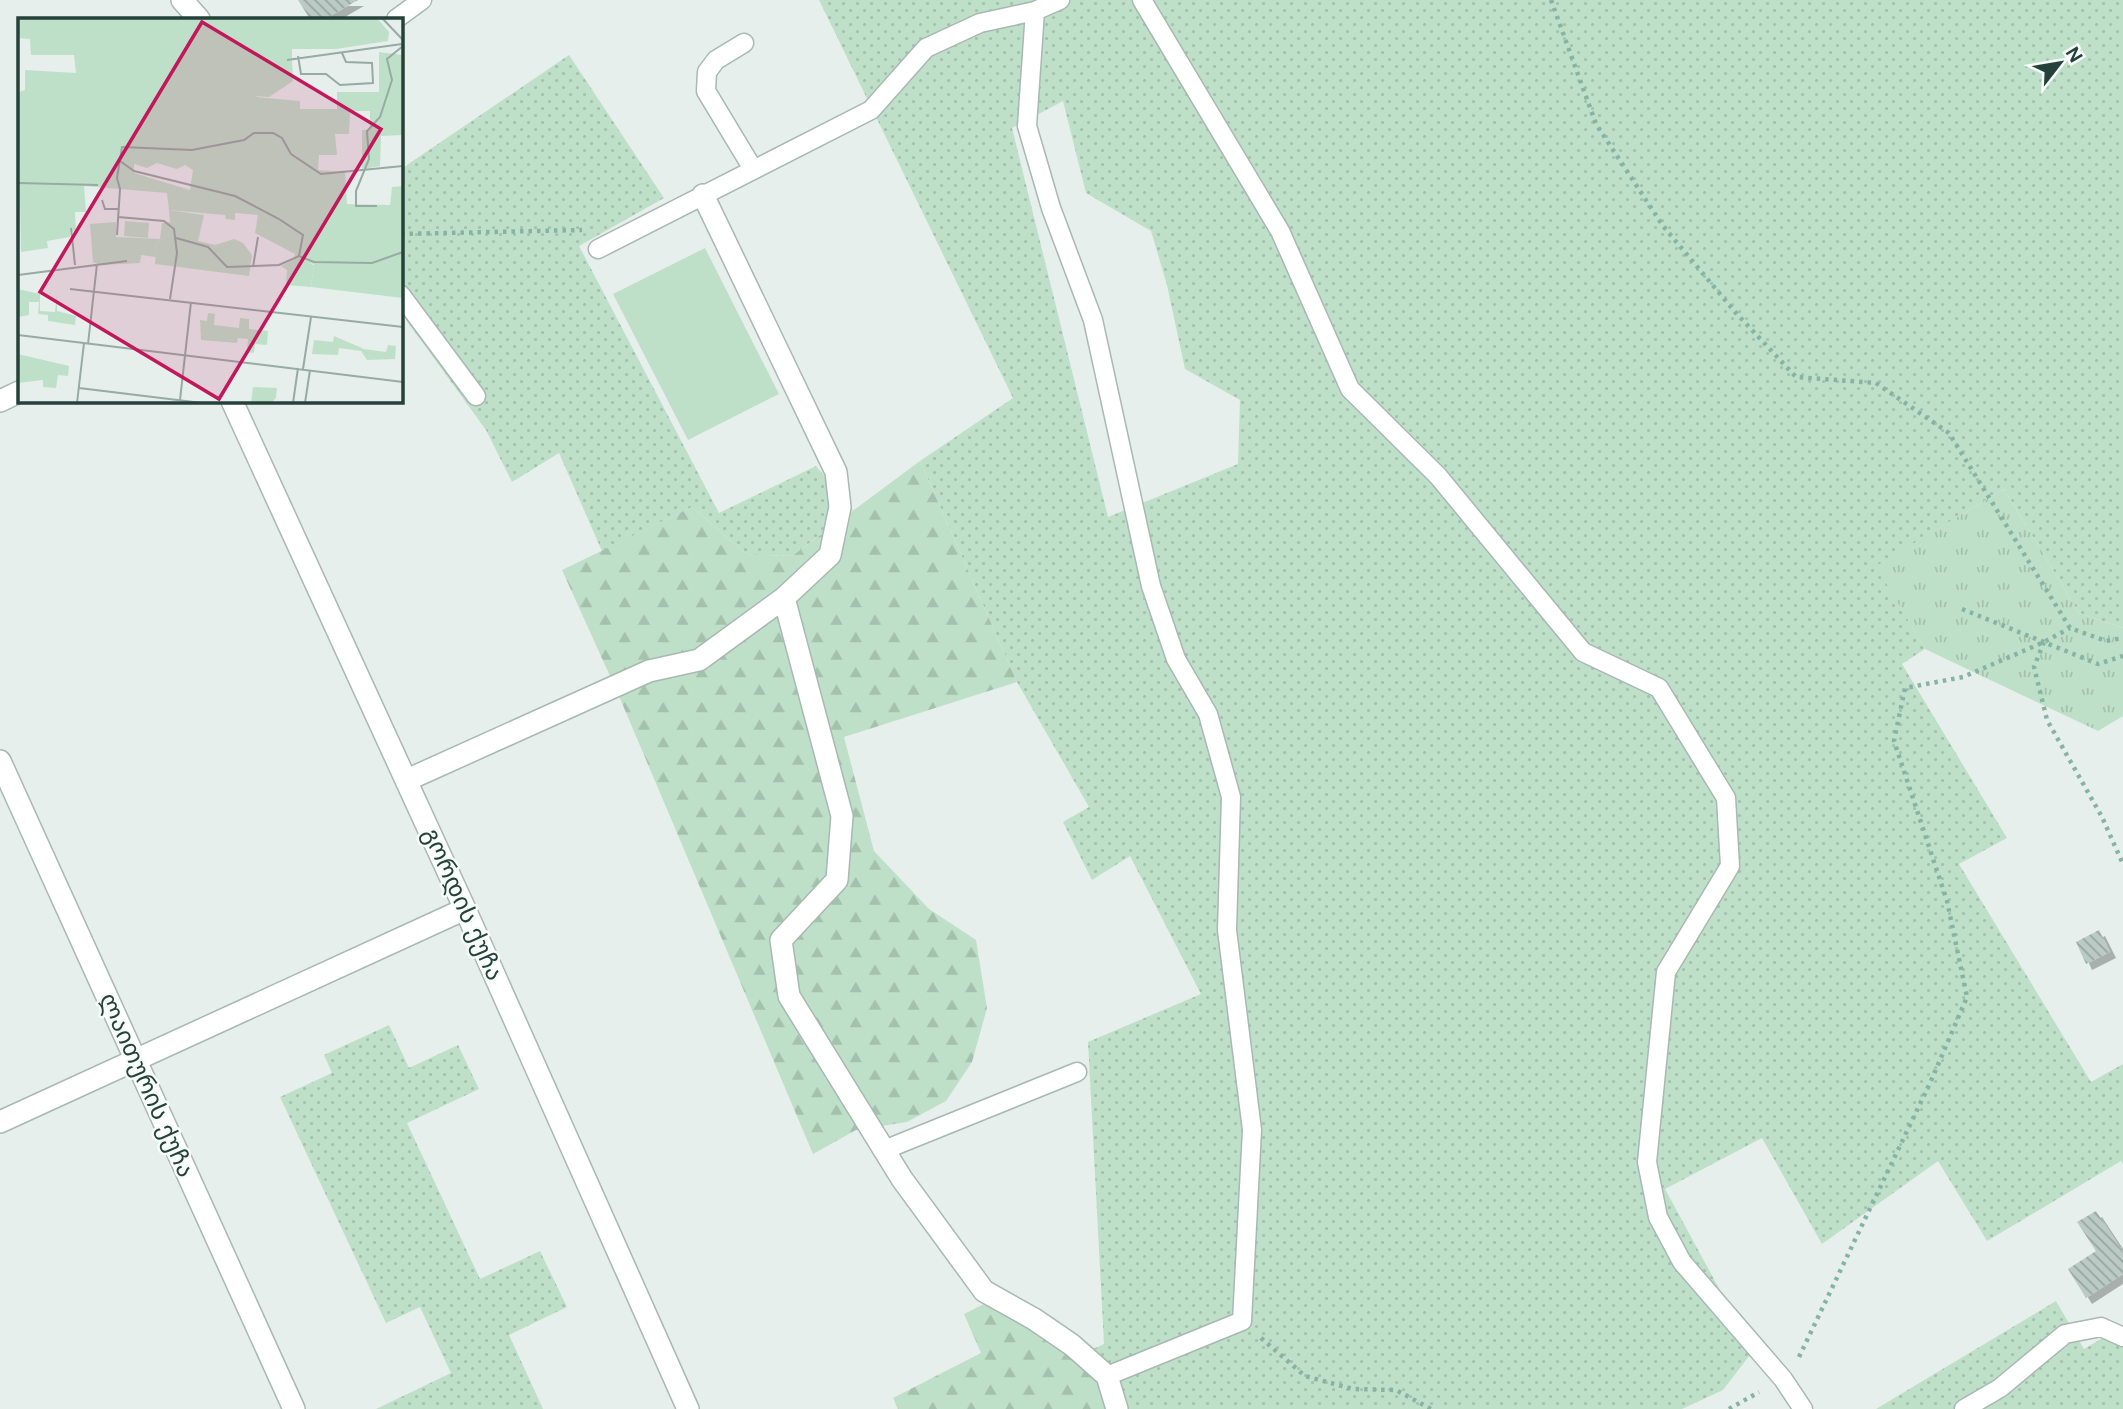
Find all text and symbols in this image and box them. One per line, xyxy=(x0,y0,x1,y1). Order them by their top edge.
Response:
inset map xyxy=(18,18,402,402)
north arrow xyxy=(2025,28,2095,98)
text: N xyxy=(2060,42,2088,67)
street label: გორდის ქუჩა xyxy=(416,822,511,985)
street label: ლაითურის ქუჩა xyxy=(93,988,202,1182)

